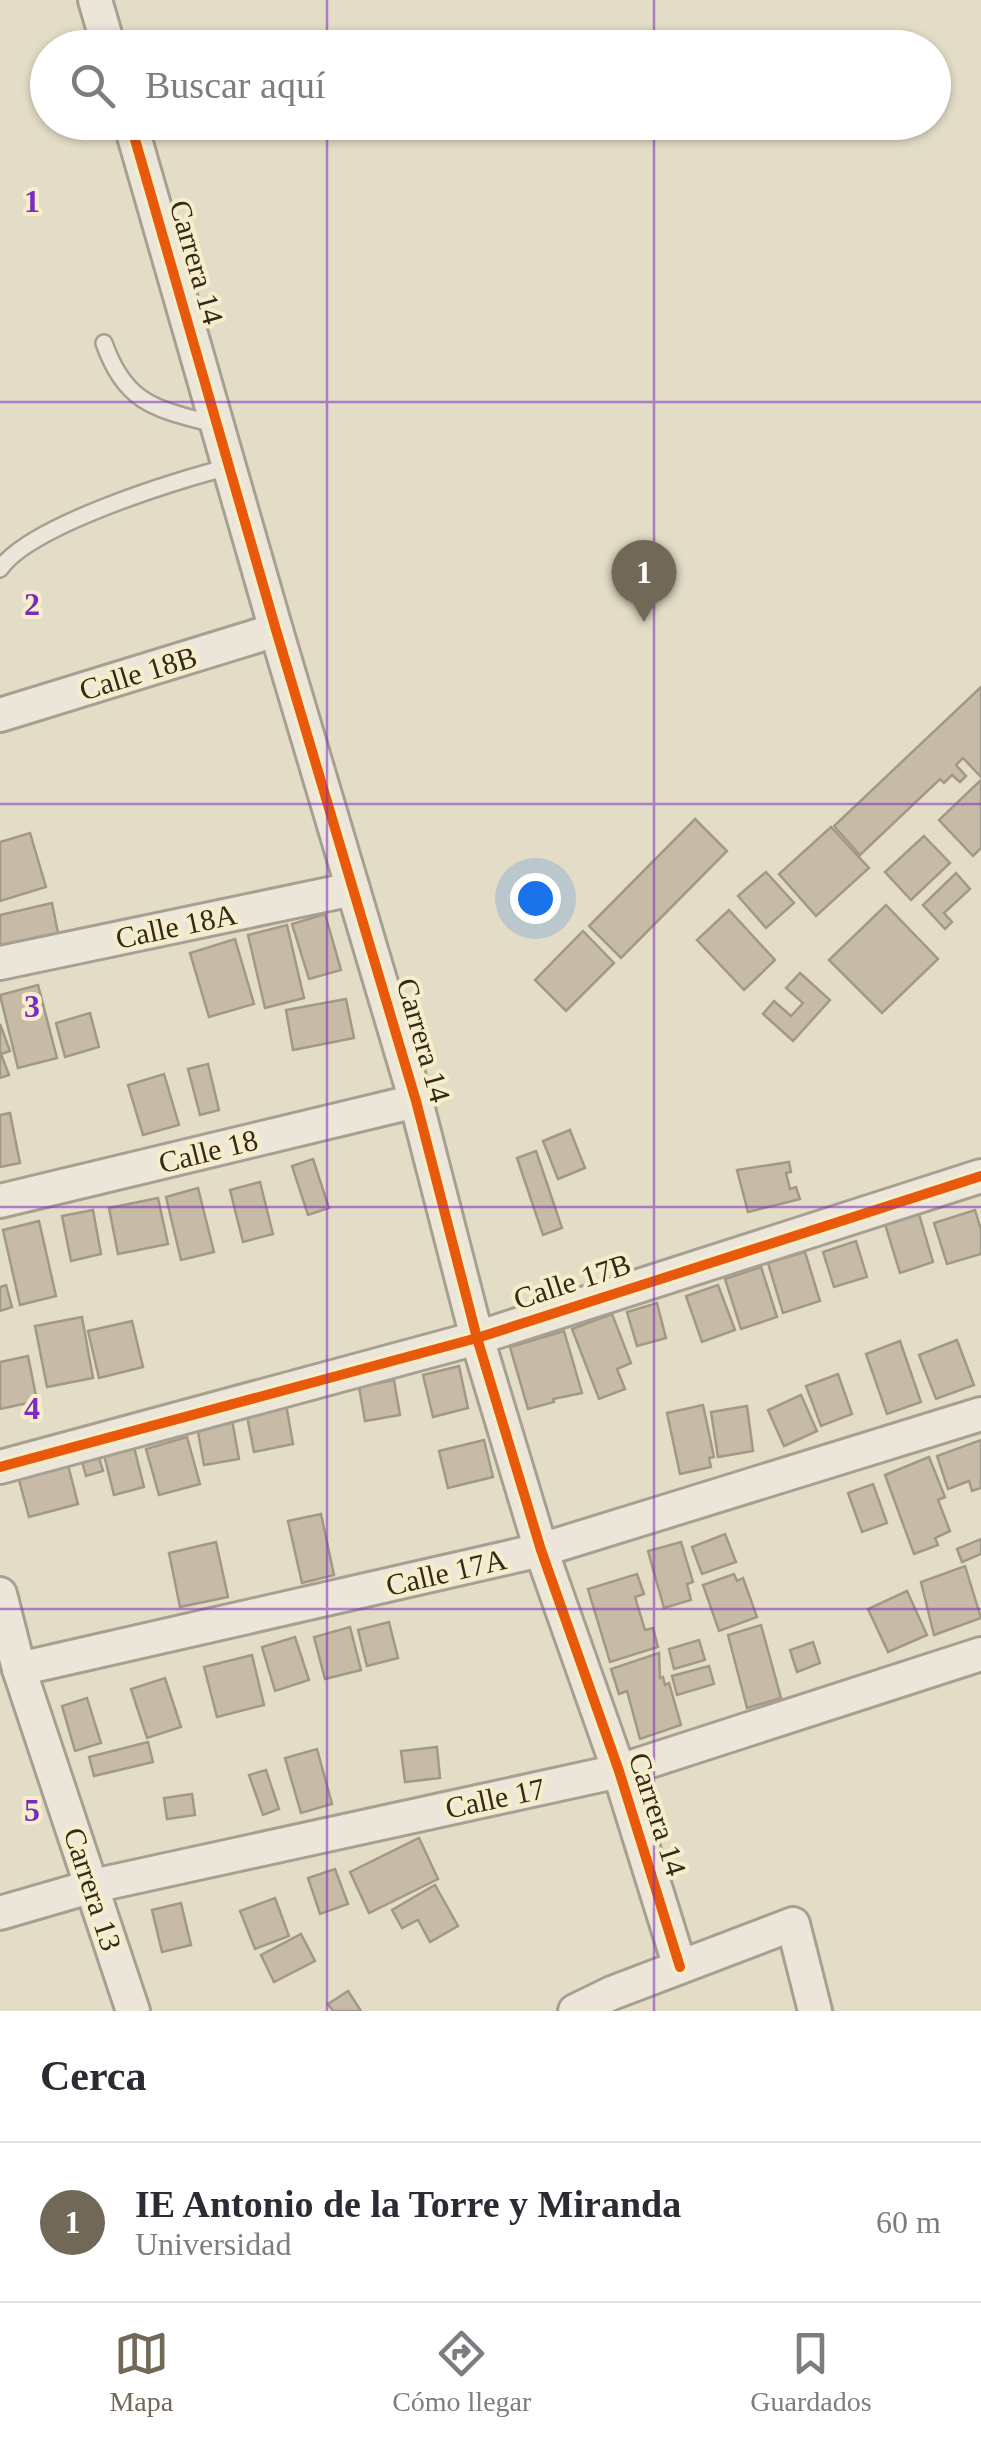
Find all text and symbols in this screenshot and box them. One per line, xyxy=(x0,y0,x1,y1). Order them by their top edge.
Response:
search box xyxy=(30,30,951,140)
icon: search xyxy=(65,58,120,113)
text: Buscar aquí xyxy=(145,64,325,106)
text: 1 xyxy=(24,183,40,219)
street label: Carrera 14 xyxy=(164,196,230,328)
pin: 1 xyxy=(612,540,676,622)
text: 2 xyxy=(24,586,40,622)
street label: Calle 18B xyxy=(75,640,201,706)
your location xyxy=(510,873,561,924)
street label: Calle 18A xyxy=(113,897,240,955)
street label: Carrera 14 xyxy=(391,974,457,1106)
text: 3 xyxy=(24,988,40,1024)
street label: Calle 18 xyxy=(155,1123,261,1179)
street label: Calle 17B xyxy=(509,1247,635,1315)
text: 4 xyxy=(24,1390,40,1426)
street label: Calle 17A xyxy=(383,1542,510,1602)
street label: Carrera 14 xyxy=(623,1748,693,1880)
street label: Calle 17 xyxy=(442,1771,548,1825)
text: 5 xyxy=(24,1792,40,1828)
street label: Carrera 13 xyxy=(58,1823,128,1955)
text: Cerca xyxy=(40,2053,147,2099)
text: IE Antonio de la Torre y Miranda xyxy=(135,2183,681,2225)
text: 1 xyxy=(65,2204,81,2240)
text: 60 m xyxy=(876,2204,941,2240)
text: Universidad xyxy=(135,2226,291,2262)
tab: Mapa xyxy=(109,2326,173,2418)
tab: Cómo llegar xyxy=(392,2326,531,2418)
tab: Guardados xyxy=(750,2326,872,2418)

